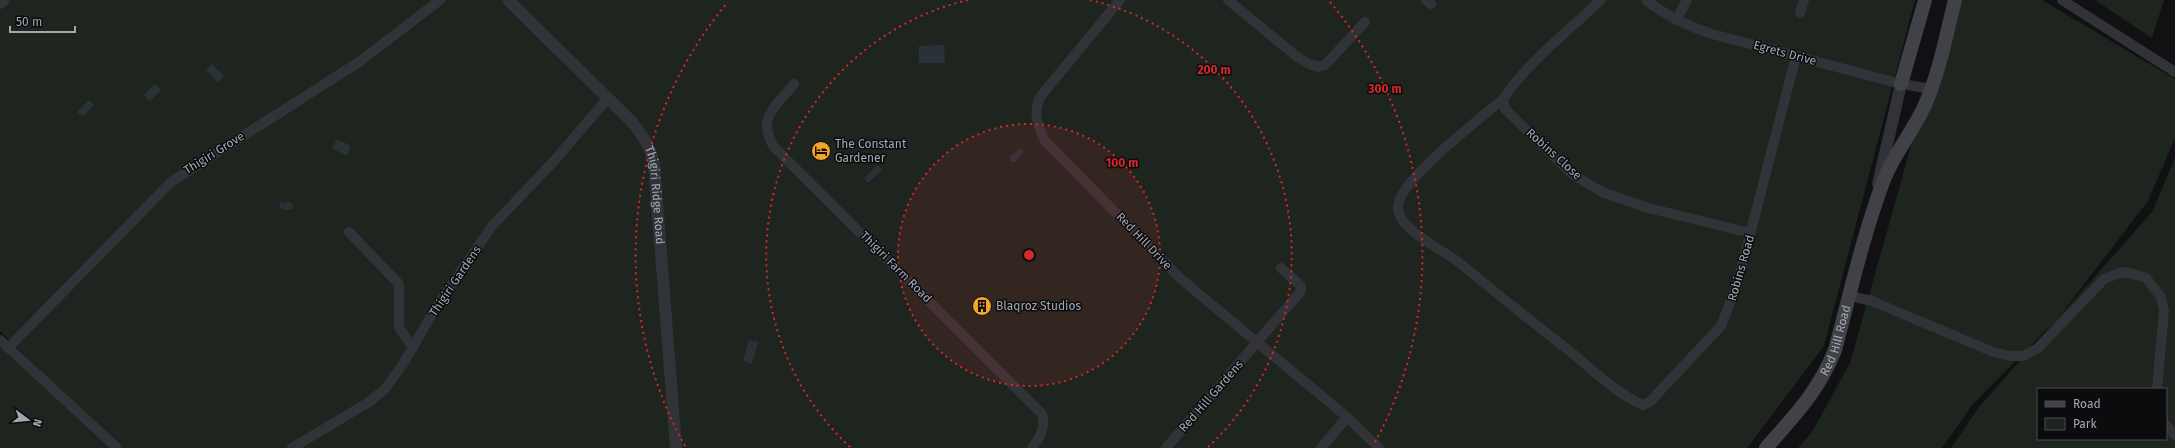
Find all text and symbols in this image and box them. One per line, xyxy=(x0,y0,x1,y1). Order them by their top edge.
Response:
scale bar xyxy=(10,8,75,34)
text: 50 m xyxy=(16,15,42,29)
street label: Egrets Drive xyxy=(1752,38,1818,68)
text: 200 m xyxy=(1197,63,1231,77)
text: 300 m xyxy=(1367,82,1402,96)
street label: Robins Close xyxy=(1523,126,1585,182)
street label: Thigiri Grove xyxy=(181,129,247,177)
place label: The Constant Gardener xyxy=(835,137,907,165)
hotel icon: The Constant Gardener xyxy=(810,140,832,162)
street label: Thigiri Ridge Road xyxy=(642,144,667,245)
text: 100 m xyxy=(1106,156,1138,170)
street label: Red Hill Drive xyxy=(1113,210,1175,272)
street label: Thigiri Farm Road xyxy=(857,228,935,306)
street label: Robins Road xyxy=(1725,233,1757,303)
street label: Thigiri Gardens xyxy=(426,243,484,319)
centre of rings xyxy=(1022,248,1036,262)
building icon: Blaqroz Studios xyxy=(971,295,993,317)
place label: Blaqroz Studios xyxy=(996,299,1082,313)
street label: Red Hill Road xyxy=(1817,304,1853,378)
street label: Red Hill Gardens xyxy=(1176,357,1246,435)
legend xyxy=(2037,388,2167,440)
text: Road xyxy=(2073,397,2101,411)
north arrow xyxy=(8,400,48,440)
text: N xyxy=(30,417,44,428)
text: Park xyxy=(2073,417,2097,431)

